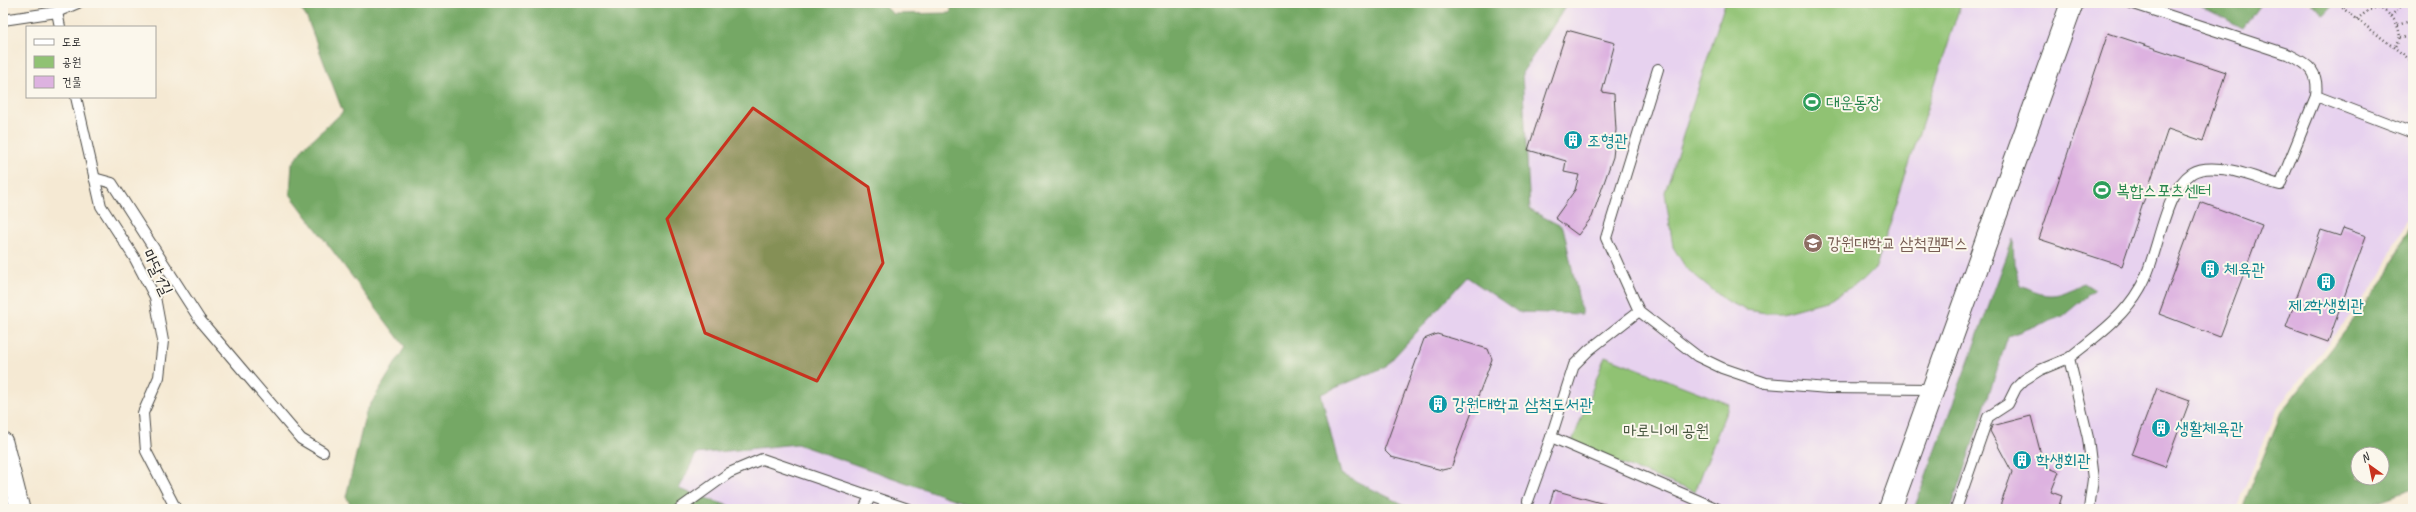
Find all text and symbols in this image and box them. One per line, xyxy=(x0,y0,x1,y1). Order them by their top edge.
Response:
legend xyxy=(26,26,156,98)
text: 도로 xyxy=(62,34,81,50)
text: 공원 xyxy=(62,54,81,70)
text: 건물 xyxy=(62,74,82,90)
sports icon: 대운동장 xyxy=(1801,91,1823,113)
place label: 대운동장 xyxy=(1826,92,1881,113)
building icon: 조형관 xyxy=(1562,129,1584,151)
place label: 조형관 xyxy=(1587,130,1628,151)
sports icon: 복합스포츠센터 xyxy=(2091,179,2113,201)
place label: 복합스포츠센터 xyxy=(2116,180,2212,201)
school or university icon: 강원대학교 삼척캠퍼스 xyxy=(1802,232,1824,254)
place label: 강원대학교 삼척캠퍼스 xyxy=(1827,233,1968,254)
street label: 마달1길 xyxy=(138,246,177,299)
building icon: 체육관 xyxy=(2199,258,2221,280)
place label: 체육관 xyxy=(2224,259,2265,280)
building icon: 제2학생회관 xyxy=(2315,271,2337,293)
place label: 제2학생회관 xyxy=(2288,295,2364,316)
building icon: 강원대학교 삼척도서관 xyxy=(1427,393,1449,415)
place label: 강원대학교 삼척도서관 xyxy=(1452,394,1593,415)
building icon: 생활체육관 xyxy=(2150,417,2172,439)
place label: 생활체육관 xyxy=(2175,418,2244,439)
park label: 마로니에 공원 xyxy=(1623,420,1709,441)
north arrow xyxy=(2350,446,2390,486)
building icon: 학생회관 xyxy=(2011,449,2033,471)
text: N xyxy=(2358,449,2373,465)
place label: 학생회관 xyxy=(2036,450,2091,471)

